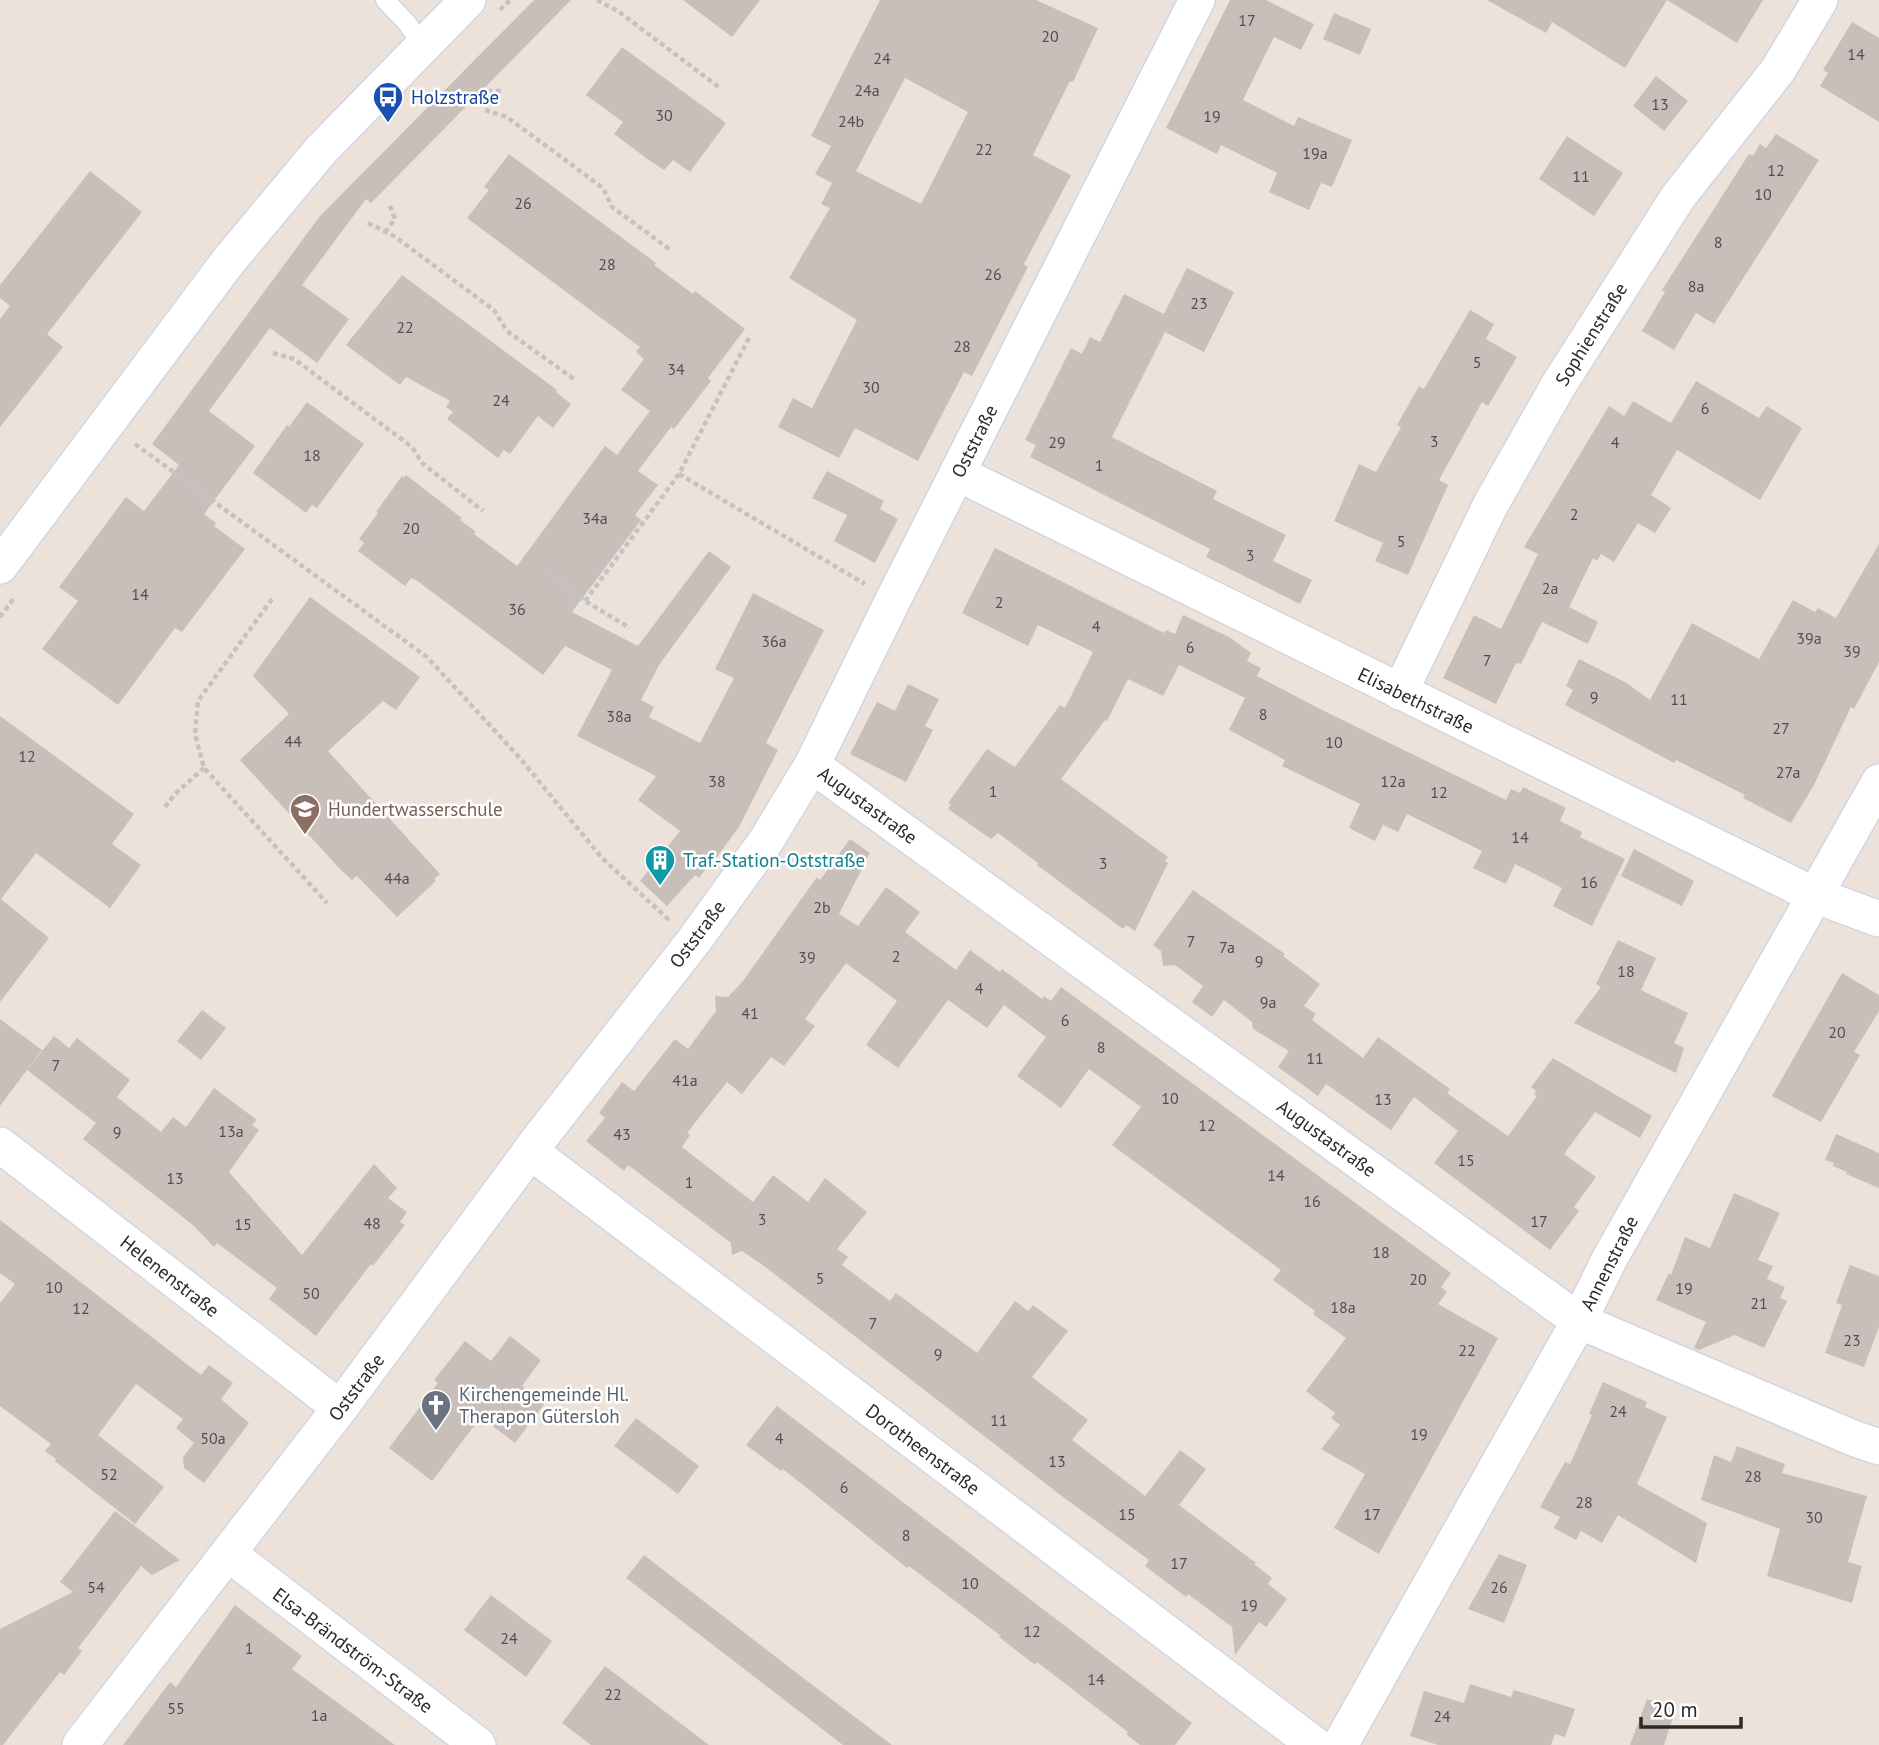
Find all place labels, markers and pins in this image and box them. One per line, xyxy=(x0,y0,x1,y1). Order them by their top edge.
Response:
bus stop icon: Holzstraße xyxy=(371,80,405,124)
place label: Holzstraße xyxy=(411,85,499,109)
school or university icon: Hundertwasserschule xyxy=(288,792,322,836)
place label: Hundertwasserschule xyxy=(328,797,503,821)
building icon: Traf.-Station-Oststraße xyxy=(643,843,677,887)
place label: Traf.-Station-Oststraße xyxy=(683,848,865,872)
place label: Kirchengemeinde Hl. Therapon Gütersloh xyxy=(459,1382,629,1428)
church icon: Kirchengemeinde Hl. Therapon Gütersloh xyxy=(419,1388,453,1432)

